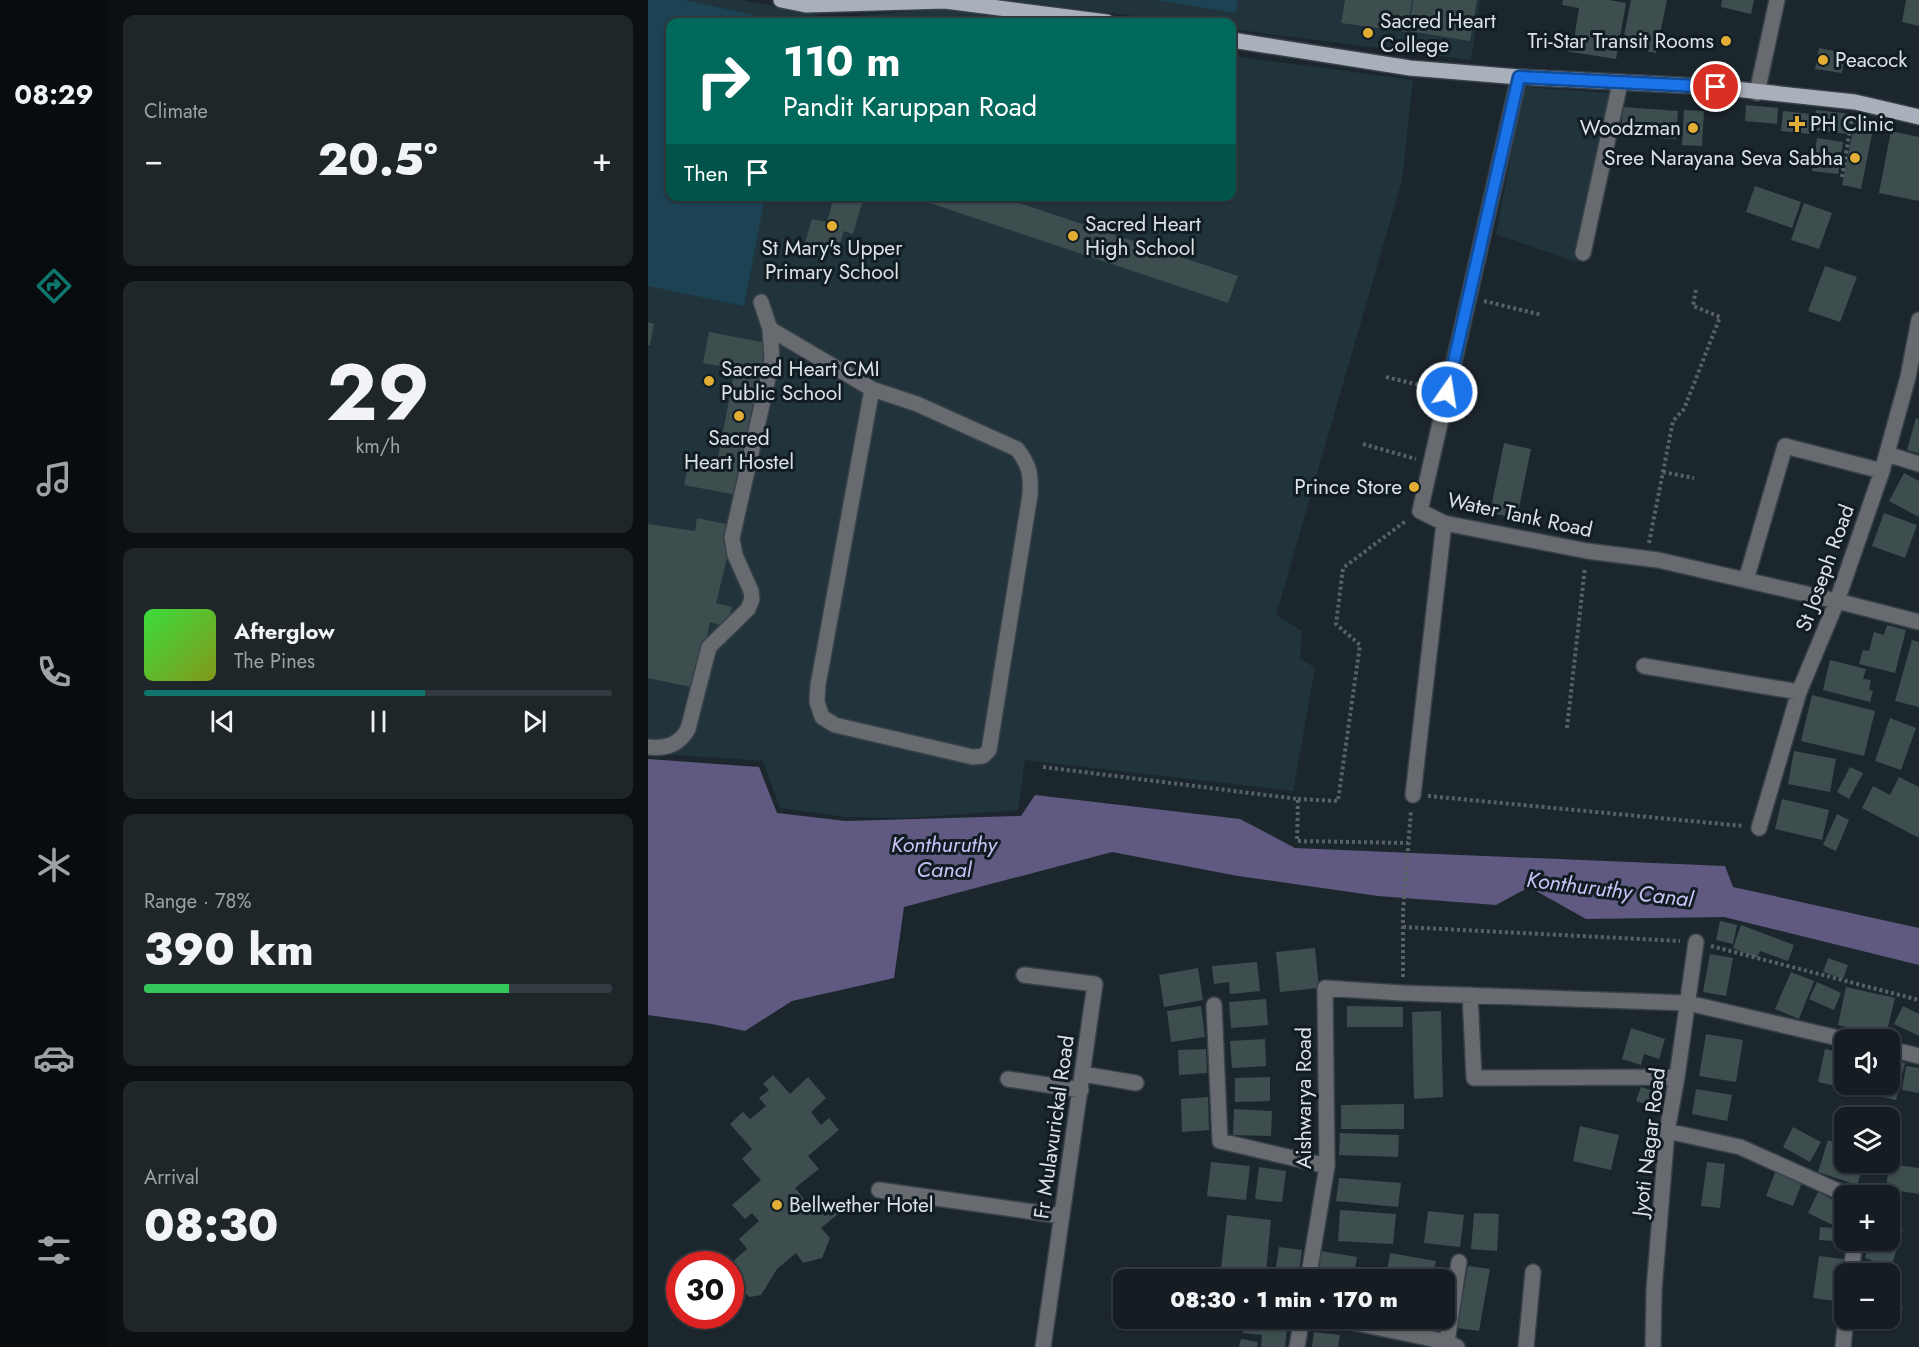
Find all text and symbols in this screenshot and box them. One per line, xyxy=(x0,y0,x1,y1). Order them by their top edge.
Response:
place label: Sacred Heart College xyxy=(1380,6,1496,60)
marker: Sacred Heart College xyxy=(1361,26,1375,40)
place label: Tri-Star Transit Rooms xyxy=(1527,26,1714,56)
text: 110 m xyxy=(783,31,901,92)
marker: Tri-Star Transit Rooms xyxy=(1719,34,1733,48)
icon: right xyxy=(684,42,762,120)
place label: Peacock xyxy=(1835,45,1908,75)
marker: Peacock xyxy=(1816,53,1830,67)
pin xyxy=(1690,61,1741,112)
icon: arrive xyxy=(1699,70,1732,103)
text: 08:29 xyxy=(14,75,94,114)
text: Pandit Karuppan Road xyxy=(783,87,1037,126)
text: Climate xyxy=(144,97,208,126)
place label: PH Clinic xyxy=(1810,109,1894,139)
place label: Woodzman xyxy=(1580,113,1681,143)
marker: PH Clinic xyxy=(1788,115,1806,133)
marker: Woodzman xyxy=(1686,121,1700,135)
text: 20.5° xyxy=(318,127,438,192)
text: − xyxy=(144,136,163,183)
text: + xyxy=(592,136,612,183)
place label: Sree Narayana Seva Sabha xyxy=(1604,143,1843,173)
marker: Sree Narayana Seva Sabha xyxy=(1848,151,1862,165)
icon: arrive xyxy=(741,156,774,189)
text: Then xyxy=(684,157,729,189)
place label: Sacred Heart High School xyxy=(1085,209,1201,263)
marker: St Mary's Upper Primary School xyxy=(825,219,839,233)
marker: Sacred Heart High School xyxy=(1066,229,1080,243)
place label: St Mary's Upper Primary School xyxy=(762,233,903,287)
icon: directions xyxy=(33,265,75,307)
text: 29 xyxy=(326,337,430,449)
place label: Sacred Heart CMI Public School xyxy=(721,354,880,408)
position arrow xyxy=(1415,360,1479,424)
marker: Sacred Heart CMI Public School xyxy=(702,374,716,388)
marker: Sacred Heart Hostel xyxy=(732,409,746,423)
place label: Sacred Heart Hostel xyxy=(684,423,794,477)
text: km/h xyxy=(355,432,401,461)
icon: music xyxy=(33,458,75,500)
place label: Prince Store xyxy=(1294,472,1402,502)
marker: Prince Store xyxy=(1407,480,1421,494)
street label: Water Tank Road xyxy=(1445,485,1595,545)
street label: St Joseph Road xyxy=(1788,500,1862,636)
text: Afterglow xyxy=(234,615,335,647)
text: The Pines xyxy=(234,647,315,676)
icon: phone xyxy=(33,651,75,693)
icon: previous xyxy=(206,705,239,738)
icon: pause xyxy=(362,705,395,738)
icon: next xyxy=(518,705,551,738)
water label: Konthuruthy Canal xyxy=(891,828,999,885)
icon: climate xyxy=(33,844,75,886)
water label: Konthuruthy Canal xyxy=(1525,863,1696,915)
text: Range · 78% xyxy=(144,887,251,916)
text: 390 km xyxy=(144,917,314,982)
street label: Aishwarya Road xyxy=(1289,1027,1319,1169)
map controls xyxy=(1834,1029,1900,1329)
button: sound xyxy=(1834,1029,1900,1095)
street label: Fr Mulavurickal Road xyxy=(1026,1033,1082,1221)
icon: car xyxy=(33,1037,75,1079)
street label: Jyoti Nagar Road xyxy=(1625,1066,1673,1221)
button: layers xyxy=(1834,1107,1900,1173)
text: Arrival xyxy=(144,1163,199,1192)
button: + xyxy=(1834,1185,1900,1251)
place label: Bellwether Hotel xyxy=(789,1190,934,1220)
text: 08:30 xyxy=(144,1193,278,1258)
marker: Bellwether Hotel xyxy=(770,1198,784,1212)
icon: filters xyxy=(33,1229,75,1271)
speed limit sign: 30 xyxy=(666,1251,744,1329)
button: − xyxy=(1834,1263,1900,1329)
text: 08:30 · 1 min · 170 m xyxy=(1170,1283,1398,1315)

